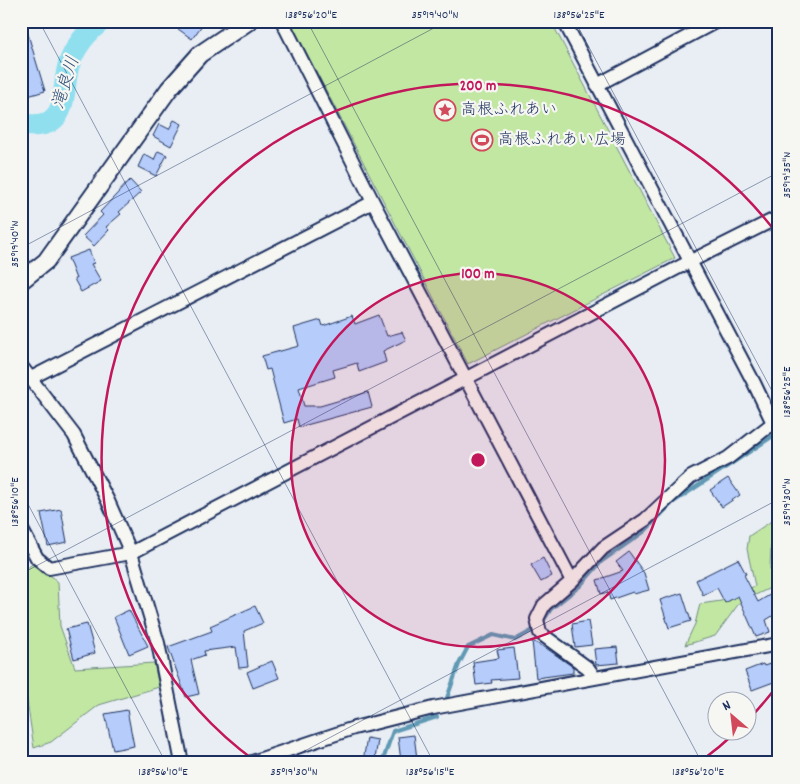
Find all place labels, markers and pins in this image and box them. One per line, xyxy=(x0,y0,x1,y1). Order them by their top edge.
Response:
place icon: 高根ふれあい xyxy=(433,98,457,122)
place label: 高根ふれあい xyxy=(461,99,557,122)
sports icon: 高根ふれあい広場 xyxy=(470,128,494,152)
place label: 高根ふれあい広場 xyxy=(498,129,626,152)
centre of rings xyxy=(469,451,487,469)

